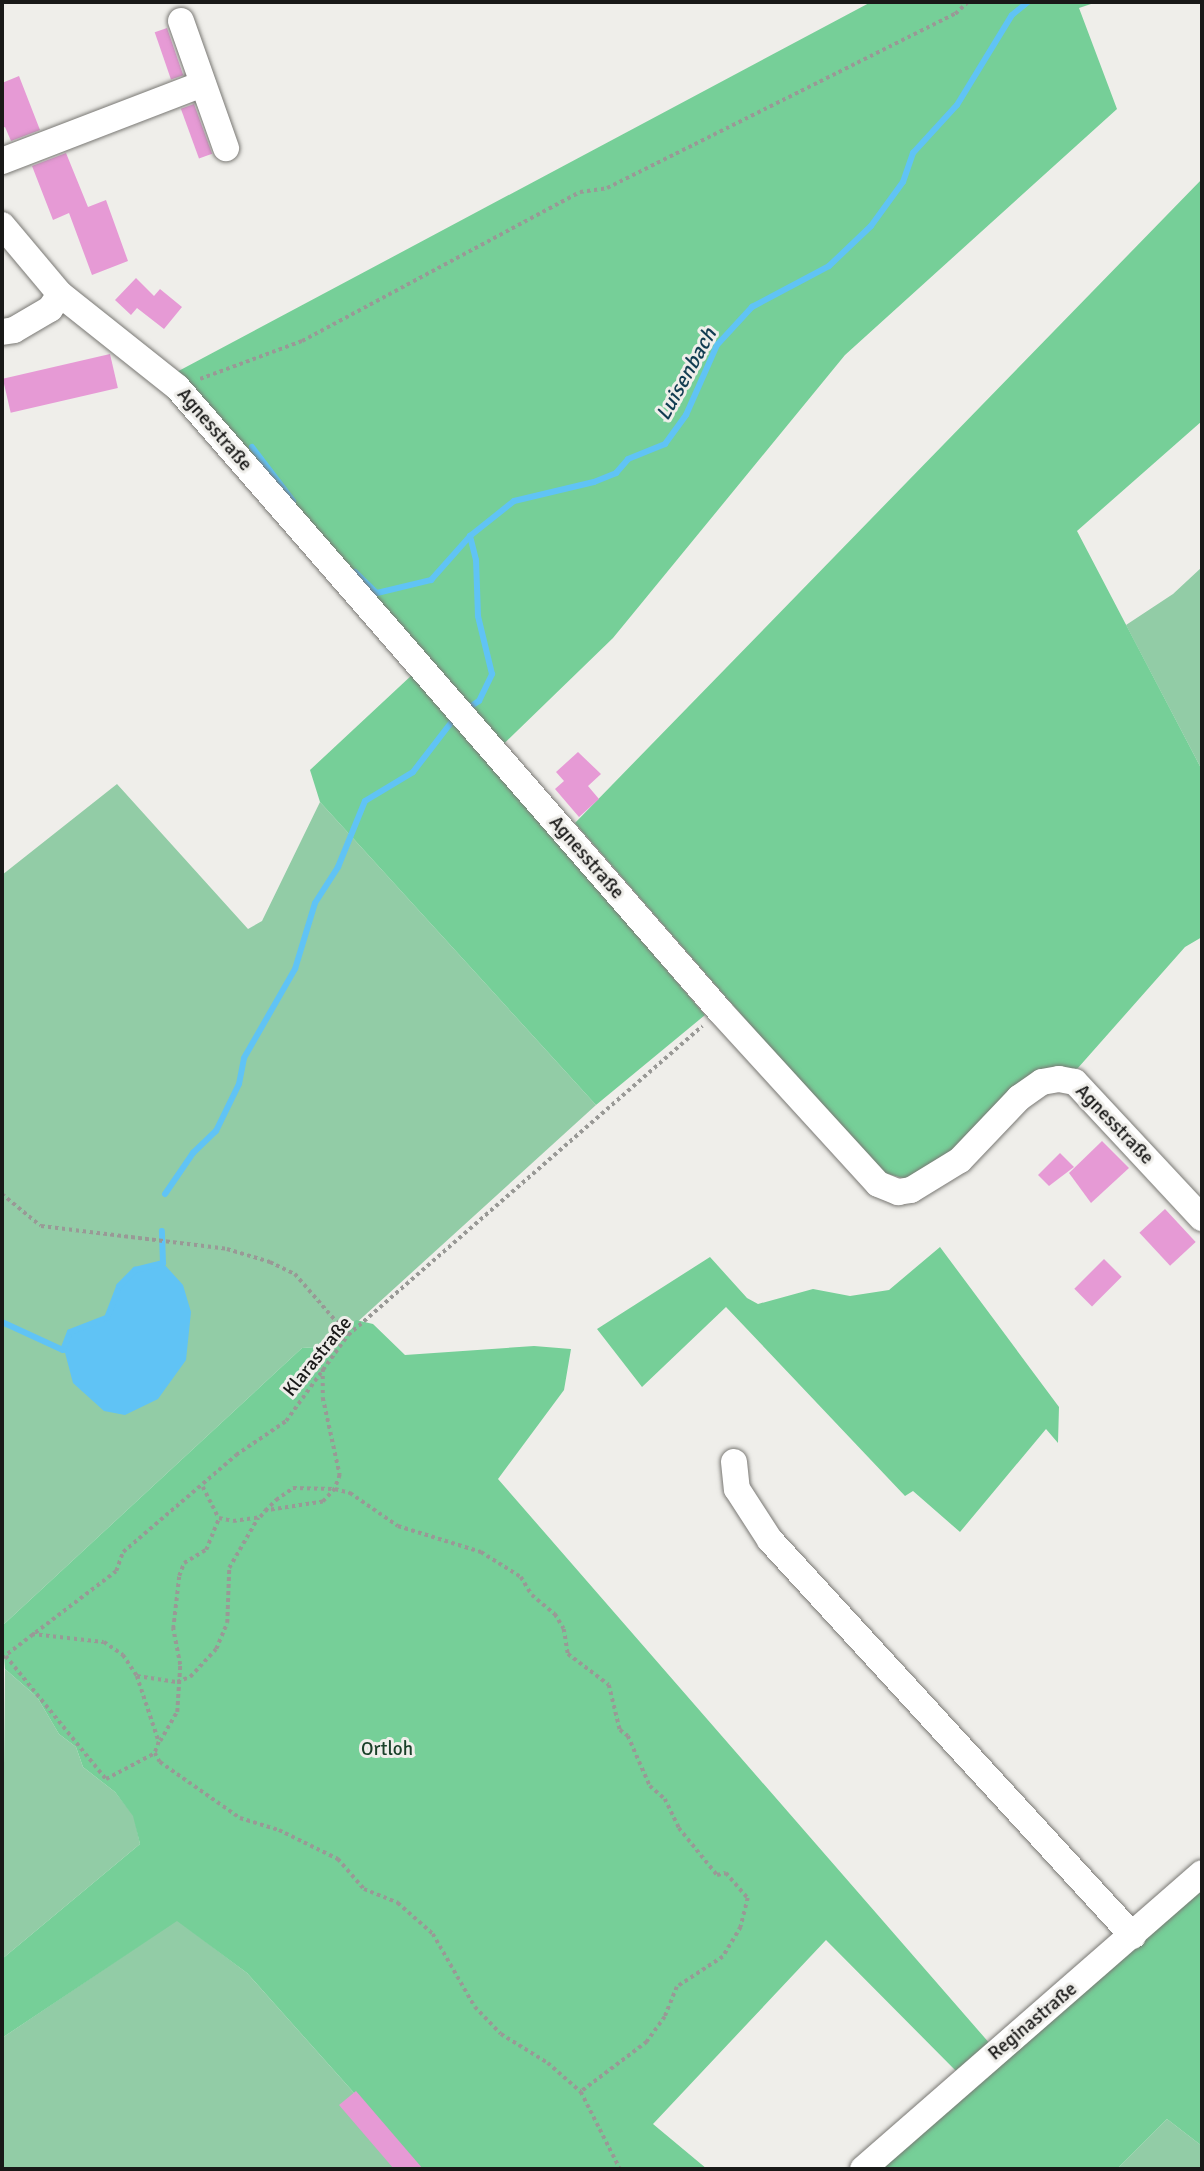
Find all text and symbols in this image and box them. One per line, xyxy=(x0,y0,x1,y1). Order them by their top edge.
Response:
water label: Luisenbach xyxy=(650,323,722,425)
street label: Agnesstraße xyxy=(172,384,256,476)
street label: Agnesstraße xyxy=(544,812,628,904)
street label: Agnesstraße xyxy=(1070,1080,1158,1170)
street label: Klarastraße xyxy=(279,1313,357,1401)
park label: Ortloh xyxy=(361,1739,413,1761)
street label: Reginastraße xyxy=(984,1978,1082,2066)

